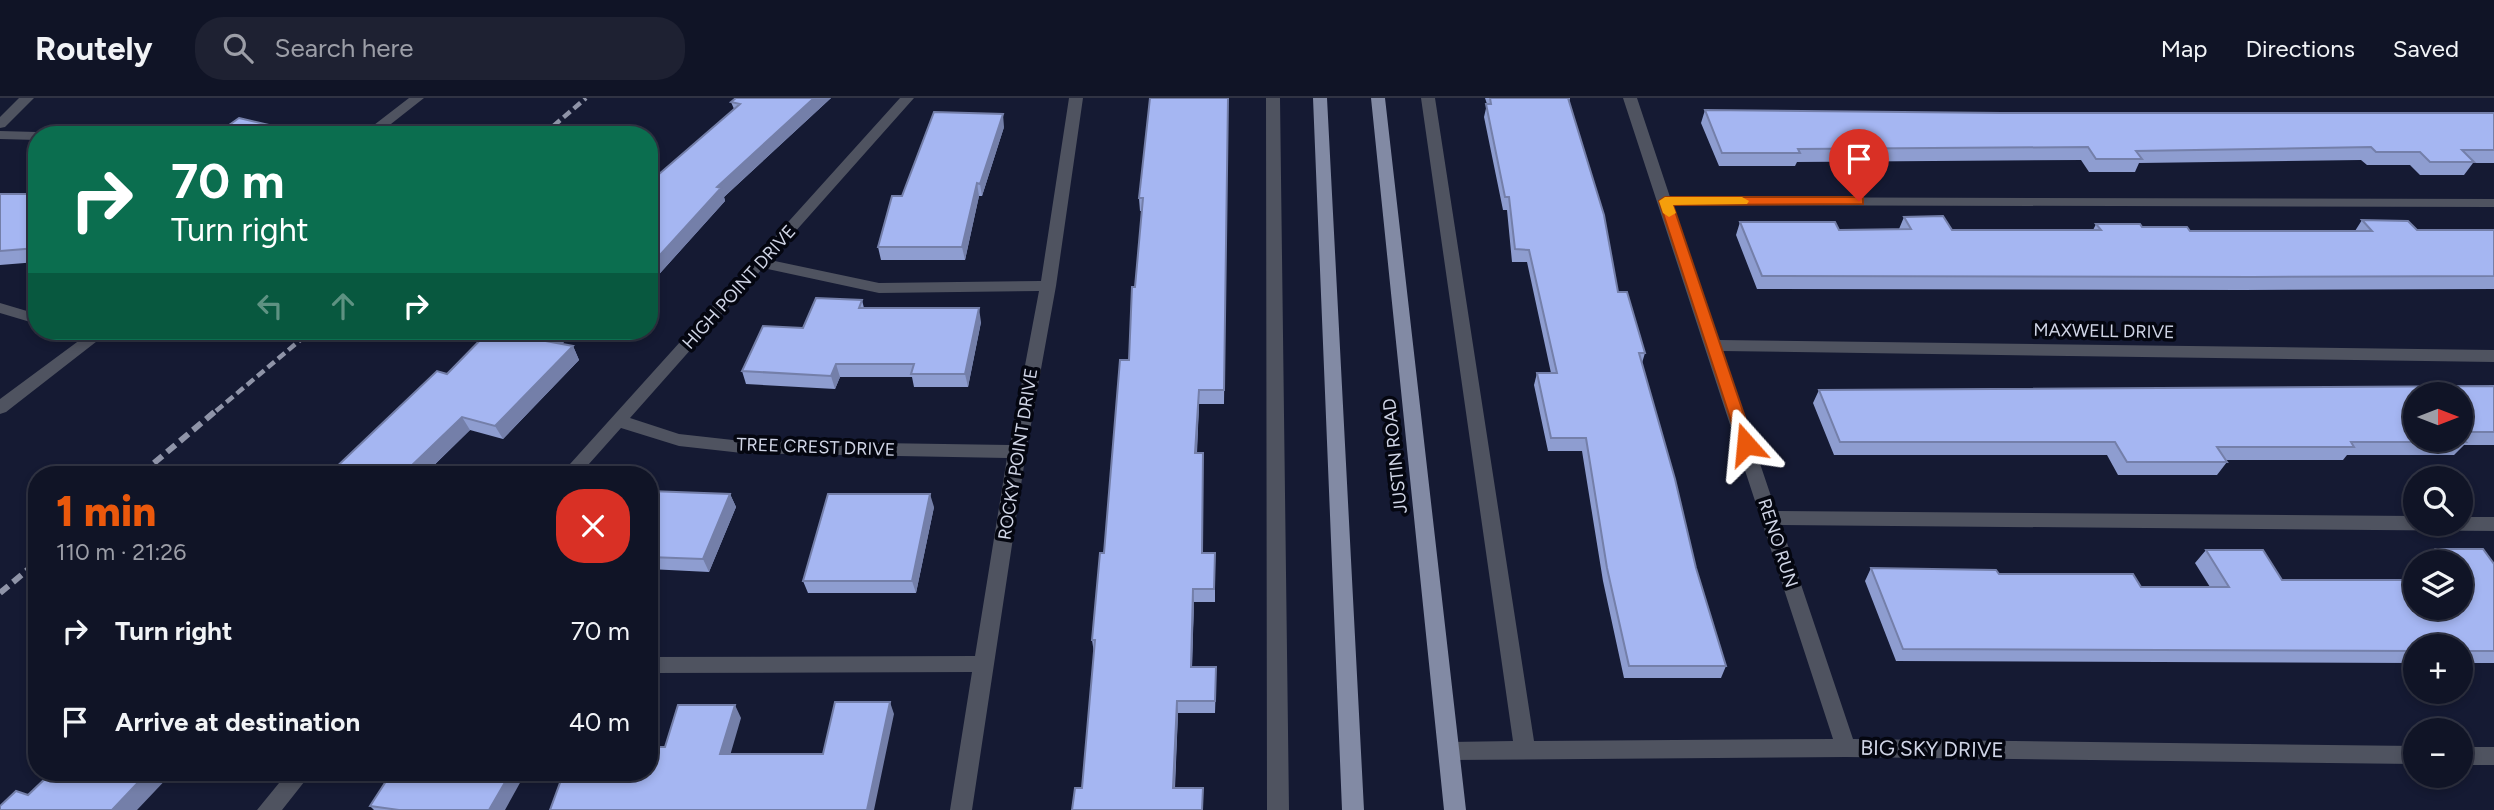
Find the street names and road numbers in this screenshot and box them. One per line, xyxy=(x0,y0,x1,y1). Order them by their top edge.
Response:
street label: HIGH POINT DRIVE xyxy=(678,220,800,354)
street label: MAXWELL DRIVE xyxy=(2033,319,2175,343)
street label: ROCKY POINT DRIVE xyxy=(994,366,1042,542)
street label: JUSTIN ROAD xyxy=(1378,397,1412,515)
street label: TREE CREST DRIVE xyxy=(736,433,896,461)
street label: RENO RUN xyxy=(1753,496,1803,590)
street label: BIG SKY DRIVE xyxy=(1860,735,2004,762)

